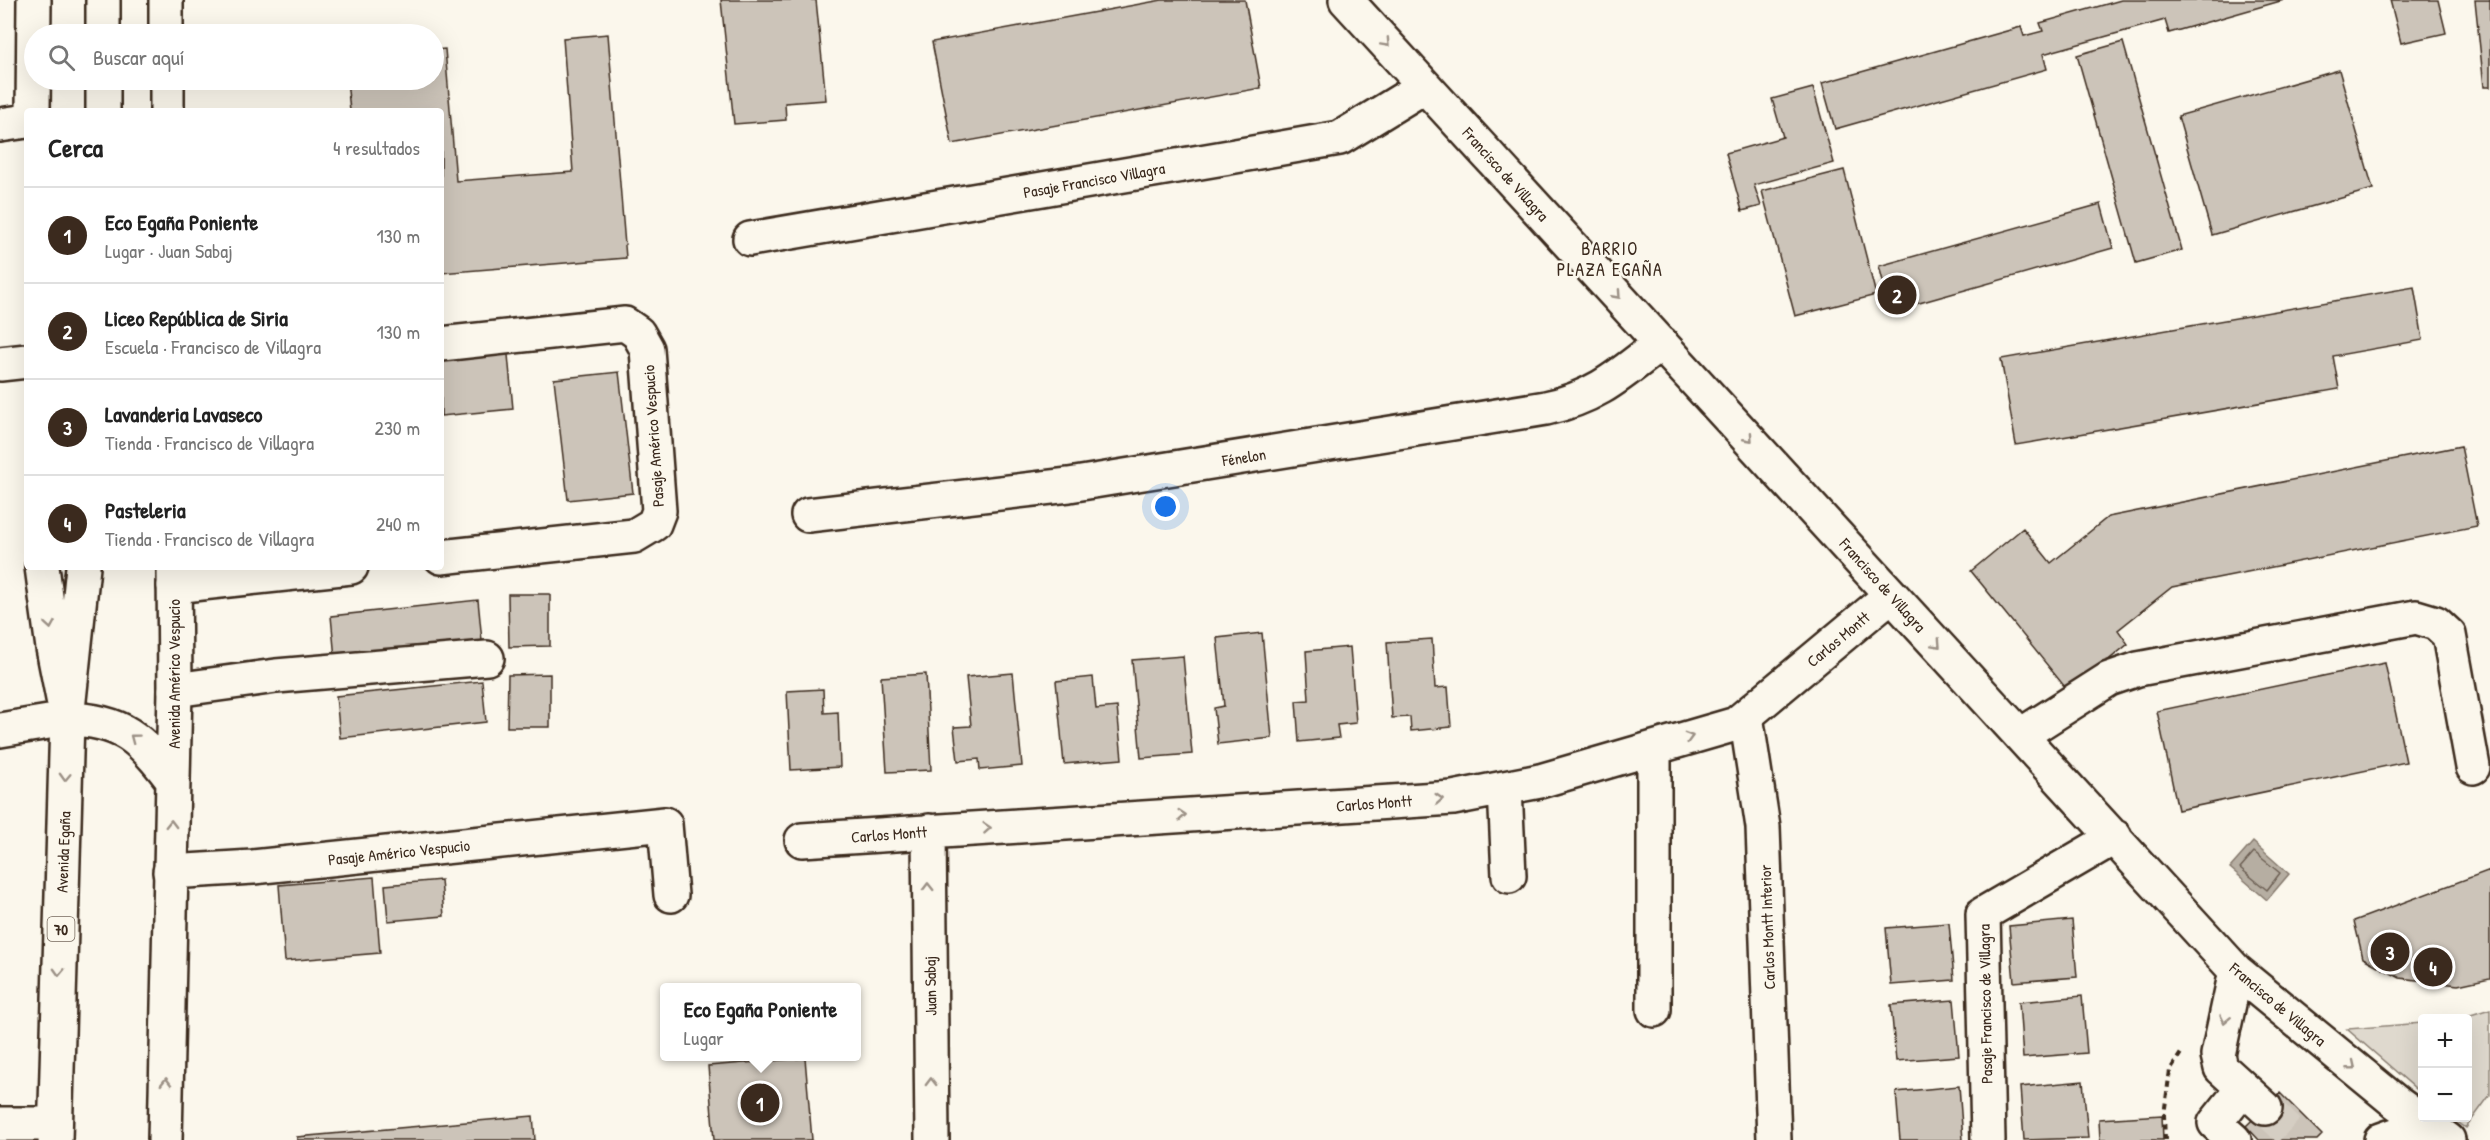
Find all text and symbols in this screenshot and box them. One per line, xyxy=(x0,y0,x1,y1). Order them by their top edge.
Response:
search box xyxy=(24,24,444,90)
one-way arrow xyxy=(1378,36,1389,47)
icon: search xyxy=(45,41,78,74)
text: Buscar aquí xyxy=(93,42,185,72)
street label: Francisco de Villagra xyxy=(1457,121,1554,226)
text: Cerca xyxy=(48,130,103,165)
text: 4 resultados xyxy=(333,134,420,161)
street label: Pasaje Francisco Villagra xyxy=(1021,157,1167,203)
text: Eco Egaña Poniente xyxy=(105,207,258,237)
text: 1 xyxy=(64,222,71,249)
text: 130 m xyxy=(377,222,420,249)
district label: BARRIO PLAZA EGAÑA xyxy=(1557,236,1663,282)
text: Lugar · Juan Sabaj xyxy=(105,237,233,264)
pin: 2 xyxy=(1878,272,1916,318)
one-way arrow xyxy=(1610,288,1621,298)
text: Liceo República de Siria xyxy=(105,303,288,333)
text: 2 xyxy=(63,318,72,345)
text: 130 m xyxy=(377,318,420,345)
text: Escuela · Francisco de Villagra xyxy=(105,333,321,360)
street label: Pasaje Américo Vespucio xyxy=(637,364,669,508)
text: Lavanderia Lavaseco xyxy=(105,399,262,429)
text: 3 xyxy=(63,414,72,441)
text: 230 m xyxy=(375,414,420,441)
text: Tienda · Francisco de Villagra xyxy=(105,429,314,456)
one-way arrow xyxy=(1742,432,1753,442)
street label: Fénelon xyxy=(1220,443,1267,471)
your location xyxy=(1151,492,1180,521)
text: Pasteleria xyxy=(105,495,186,525)
text: 4 xyxy=(64,510,71,537)
text: 240 m xyxy=(376,510,420,537)
text: Tienda · Francisco de Villagra xyxy=(105,525,314,552)
street label: Francisco de Villagra xyxy=(1834,532,1931,637)
street label: Avenida Américo Vespucio xyxy=(163,599,185,749)
street label: Carlos Montt xyxy=(1802,606,1875,672)
one-way arrow xyxy=(43,620,55,630)
one-way arrow xyxy=(1930,638,1941,648)
one-way arrow xyxy=(1684,732,1694,744)
one-way arrow xyxy=(130,735,141,746)
one-way arrow xyxy=(59,773,72,782)
street label: Carlos Montt xyxy=(1335,789,1413,817)
one-way arrow xyxy=(1435,793,1444,806)
one-way arrow xyxy=(1177,809,1186,822)
street label: Avenida Egaña xyxy=(51,811,75,893)
one-way arrow xyxy=(165,819,178,828)
street label: Carlos Montt xyxy=(850,820,928,848)
one-way arrow xyxy=(983,821,992,834)
street label: Pasaje Américo Vespucio xyxy=(327,834,471,870)
street label: Carlos Montt Interior xyxy=(1754,864,1780,990)
one-way arrow xyxy=(922,882,934,891)
road number: 70 xyxy=(48,917,74,941)
street label: Pasaje Francisco de Villagra xyxy=(1973,924,1997,1084)
pin: 3 xyxy=(2370,930,2410,974)
pin: 4 xyxy=(2414,944,2452,990)
street label: Juan Sabaj xyxy=(918,956,942,1016)
street label: Francisco de Villagra xyxy=(2224,957,2331,1051)
one-way arrow xyxy=(53,967,66,976)
popup xyxy=(660,983,861,1061)
text: Eco Egaña Poniente xyxy=(684,994,837,1024)
one-way arrow xyxy=(2219,1014,2232,1024)
map controls xyxy=(2418,1014,2472,1122)
button: + xyxy=(2418,1014,2472,1068)
text: Lugar xyxy=(684,1024,724,1051)
one-way arrow xyxy=(2345,1059,2356,1070)
button: − xyxy=(2418,1068,2472,1122)
one-way arrow xyxy=(160,1077,172,1086)
one-way arrow xyxy=(925,1077,937,1086)
pin: 1 xyxy=(740,1080,780,1126)

